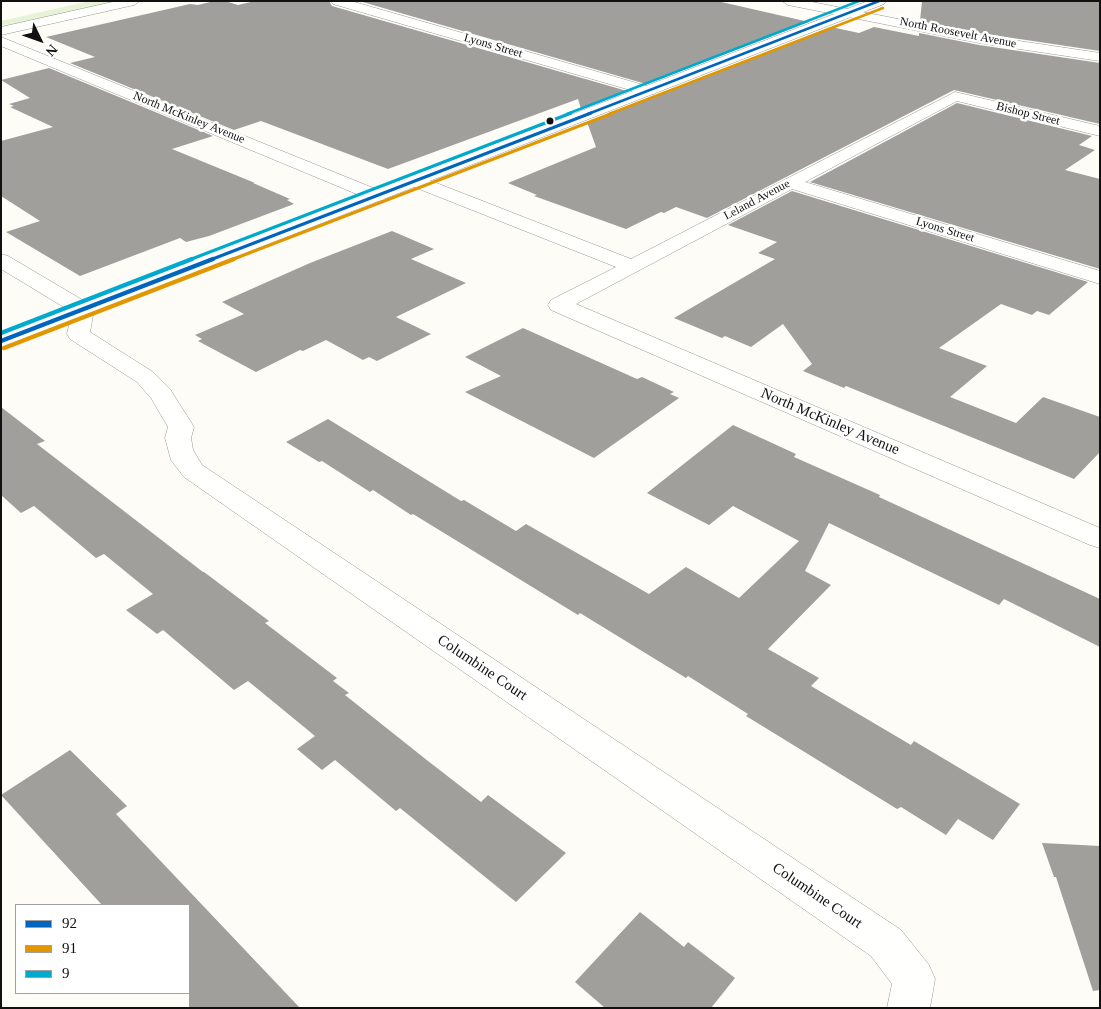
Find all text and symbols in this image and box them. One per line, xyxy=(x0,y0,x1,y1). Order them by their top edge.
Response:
north arrow xyxy=(15,15,65,65)
street label: North Roosevelt Avenue xyxy=(899,15,1017,51)
street label: Lyons Street xyxy=(462,31,524,61)
text: N xyxy=(43,42,60,59)
street label: North McKinley Avenue xyxy=(131,89,247,147)
street label: Bishop Street xyxy=(995,99,1061,129)
unlabelled marker xyxy=(545,116,555,126)
street label: Leland Avenue xyxy=(722,177,792,223)
street label: Lyons Street xyxy=(914,214,976,246)
street label: North McKinley Avenue xyxy=(758,385,902,459)
street label: Columbine Court xyxy=(434,631,530,705)
street label: Columbine Court xyxy=(769,859,865,933)
legend xyxy=(15,904,190,994)
text: 92 xyxy=(62,915,77,931)
text: 91 xyxy=(62,940,77,956)
text: 9 xyxy=(62,965,70,981)

